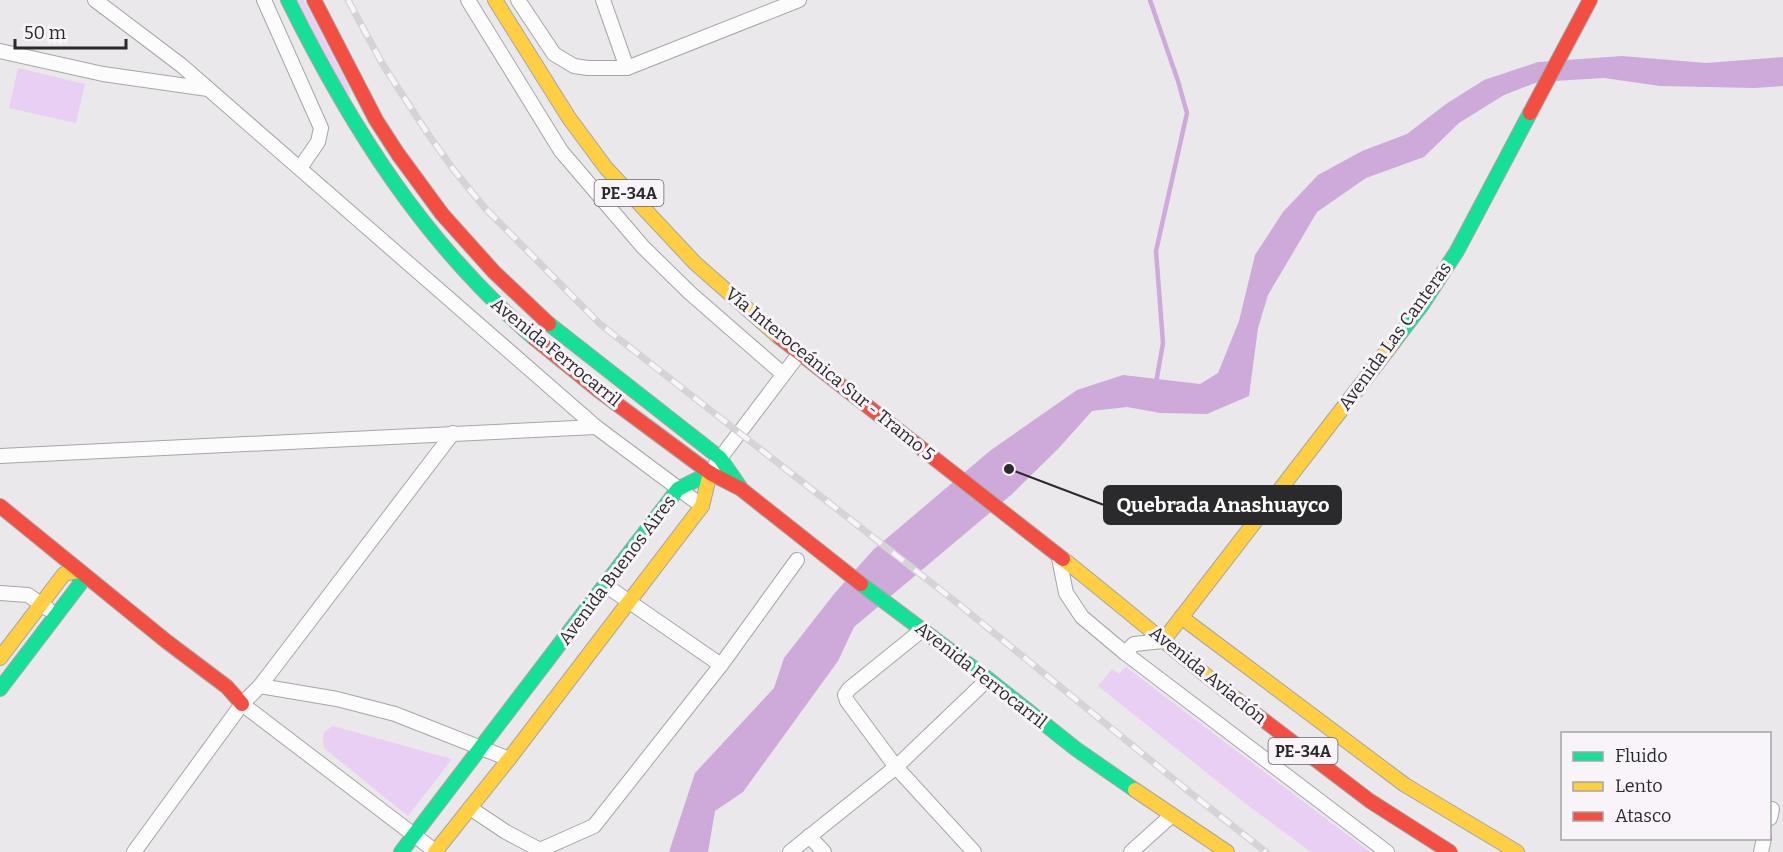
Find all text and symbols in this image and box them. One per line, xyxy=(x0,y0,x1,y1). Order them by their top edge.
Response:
scale bar xyxy=(15,12,126,50)
text: 50 m xyxy=(24,22,66,44)
road number: PE-34A xyxy=(594,180,664,206)
street label: Avenida Las Canteras xyxy=(1334,258,1456,414)
street label: Vía Interoceánica Sur - Tramo 5 xyxy=(721,283,939,465)
street label: Avenida Ferrocarril xyxy=(487,293,625,411)
callout: Quebrada Anashuayco xyxy=(1104,486,1341,524)
street label: Avenida Buenos Aires xyxy=(554,491,680,649)
text: Quebrada Anashuayco xyxy=(1116,493,1330,517)
street label: Avenida Ferrocarril xyxy=(911,617,1051,733)
street label: Avenida Aviación xyxy=(1145,621,1271,729)
legend xyxy=(1561,732,1771,840)
road number: PE-34A xyxy=(1268,738,1338,764)
text: Fluido xyxy=(1615,745,1668,767)
text: Lento xyxy=(1615,775,1663,797)
text: Atasco xyxy=(1615,805,1671,827)

